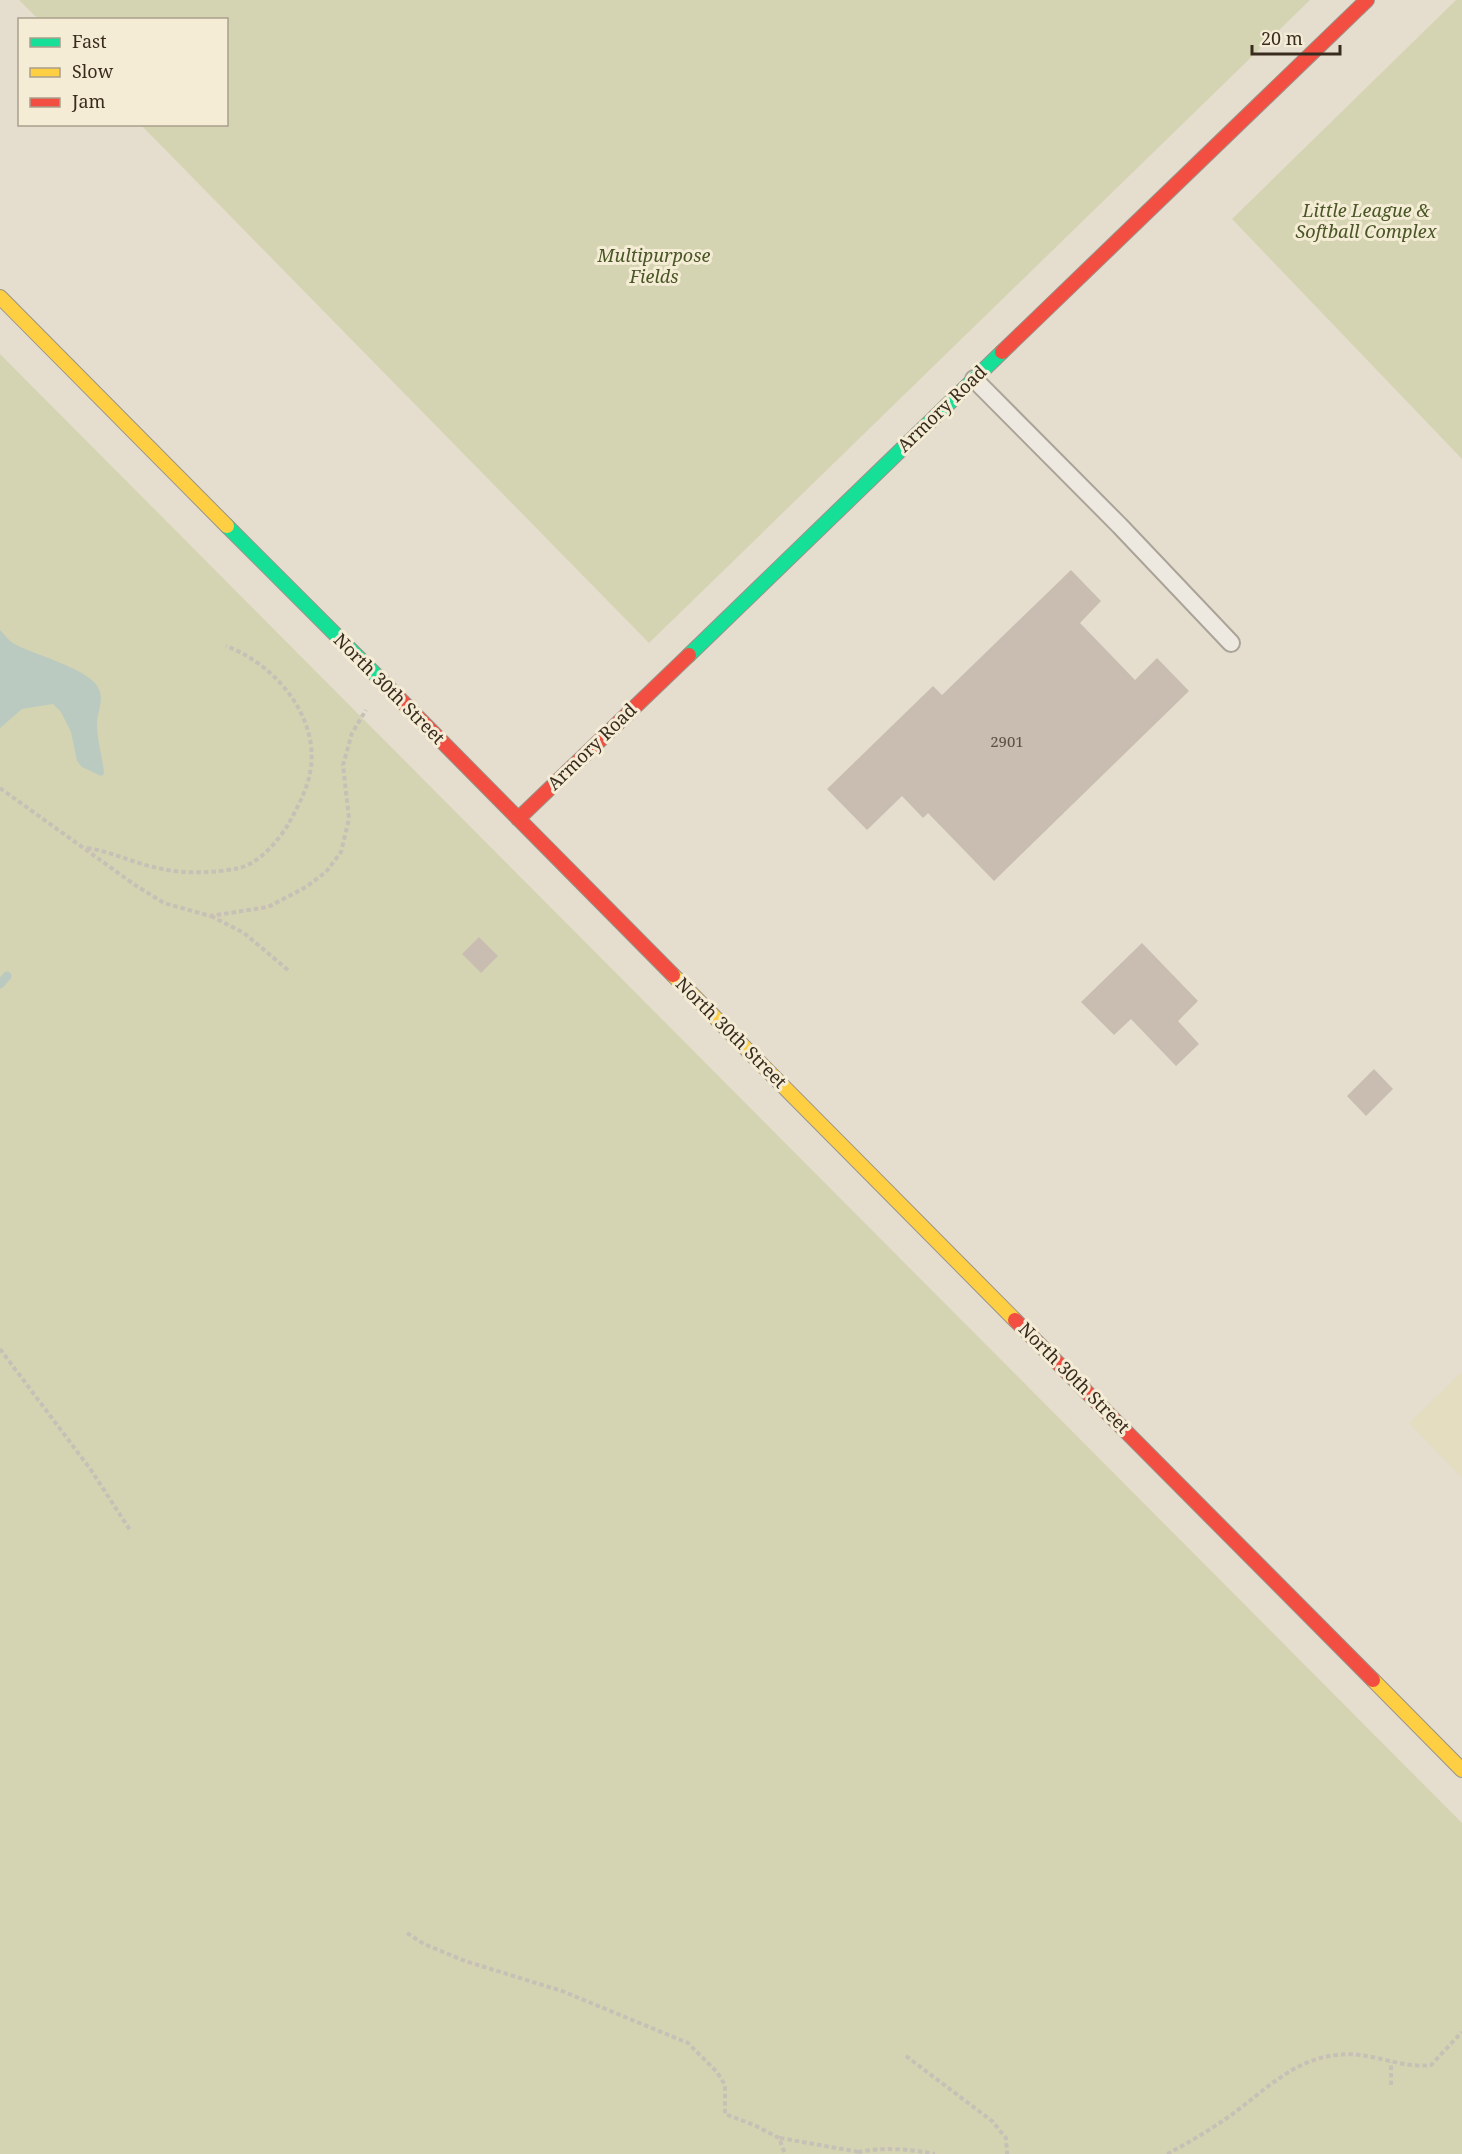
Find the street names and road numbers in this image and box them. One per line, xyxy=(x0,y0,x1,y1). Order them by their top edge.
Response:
street label: Armory Road xyxy=(892,360,991,457)
street label: North 30th Street xyxy=(329,628,450,749)
street label: Armory Road xyxy=(542,698,641,795)
street label: North 30th Street xyxy=(671,972,792,1093)
street label: North 30th Street xyxy=(1014,1317,1135,1438)

